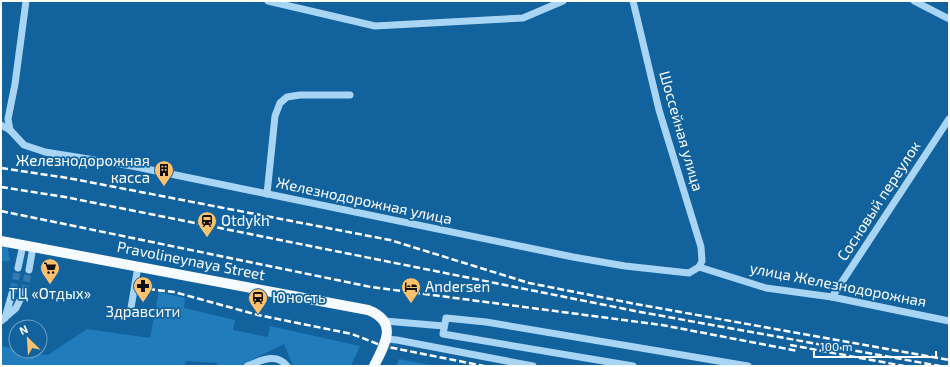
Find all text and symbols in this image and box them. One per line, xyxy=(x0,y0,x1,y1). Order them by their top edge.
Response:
street label: Шоссейная улица xyxy=(655,68,708,193)
street label: Сосновый переулок xyxy=(833,137,924,264)
place label: Железнодорожная касса xyxy=(16,151,150,186)
building icon: Железнодорожная касса xyxy=(153,159,175,187)
street label: Железнодорожная улица xyxy=(274,173,454,228)
station icon: Otdykh xyxy=(196,210,218,238)
place label: Otdykh xyxy=(221,211,270,229)
street label: Pravolineynaya Street xyxy=(116,237,267,283)
supermarket icon: ТЦ «Отдых» xyxy=(39,257,61,285)
street label: улица Железнодорожная xyxy=(748,258,928,311)
pharmacy icon: Здравсити xyxy=(132,275,154,303)
hotel icon: Andersen xyxy=(400,276,422,304)
place label: Andersen xyxy=(425,277,490,295)
place label: ТЦ «Отдых» xyxy=(9,284,91,302)
station icon: Юность xyxy=(247,287,269,315)
place label: Юность xyxy=(272,288,326,306)
place label: Здравсити xyxy=(106,302,180,320)
north arrow xyxy=(8,319,48,359)
text: N xyxy=(17,322,30,337)
scale bar xyxy=(814,333,936,359)
text: 100 m xyxy=(820,339,852,353)

